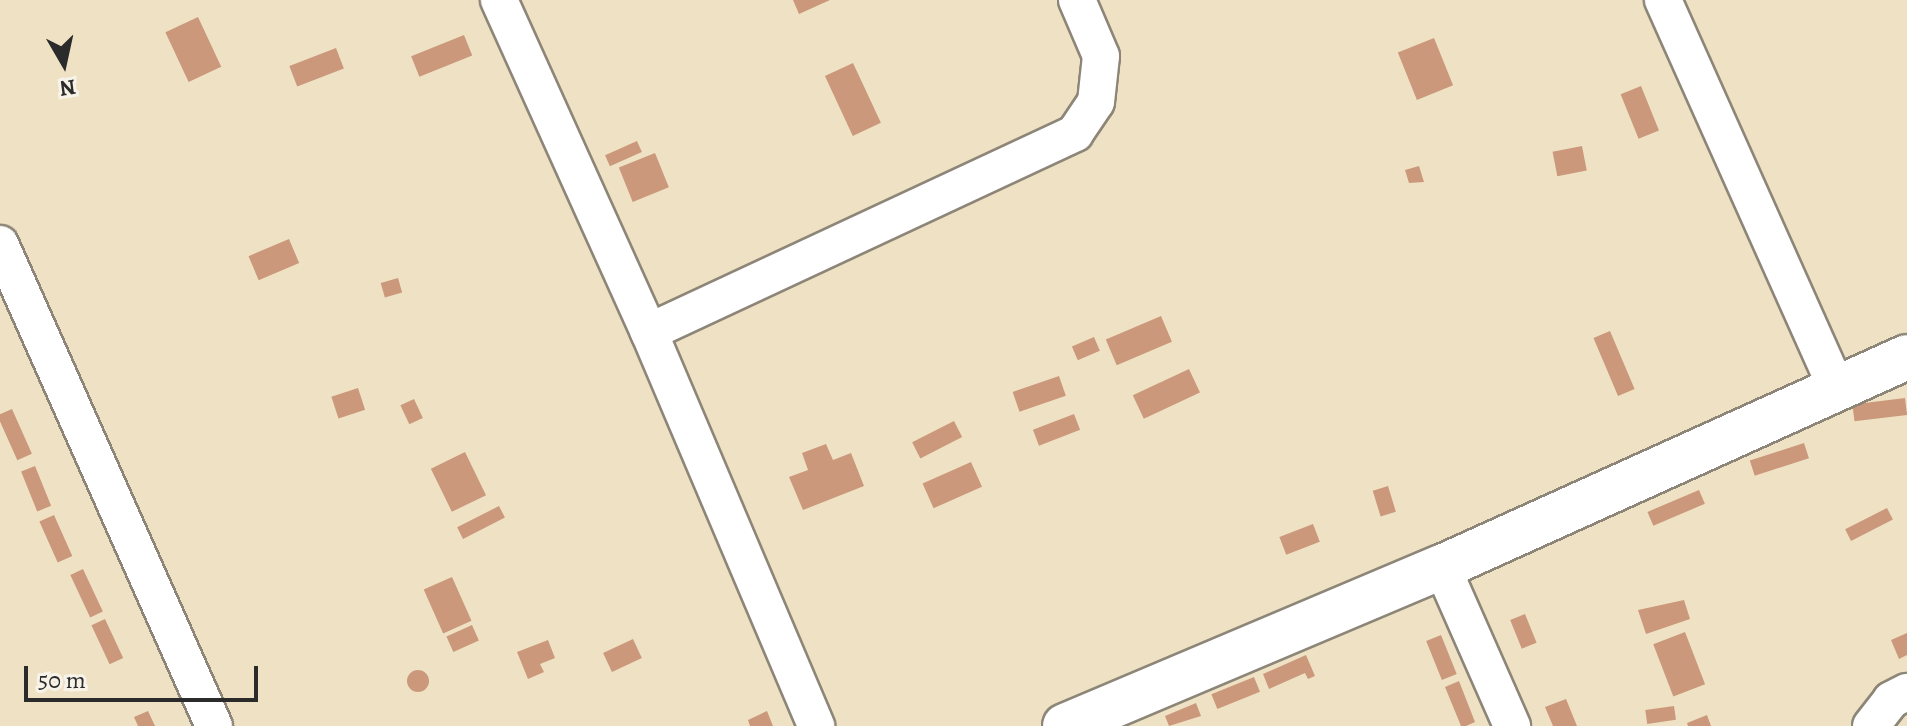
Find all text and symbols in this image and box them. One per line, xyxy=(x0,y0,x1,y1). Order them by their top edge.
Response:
north arrow xyxy=(24,24,104,104)
text: N xyxy=(57,72,78,104)
scale bar xyxy=(28,650,262,700)
text: 50 m xyxy=(38,664,86,696)

